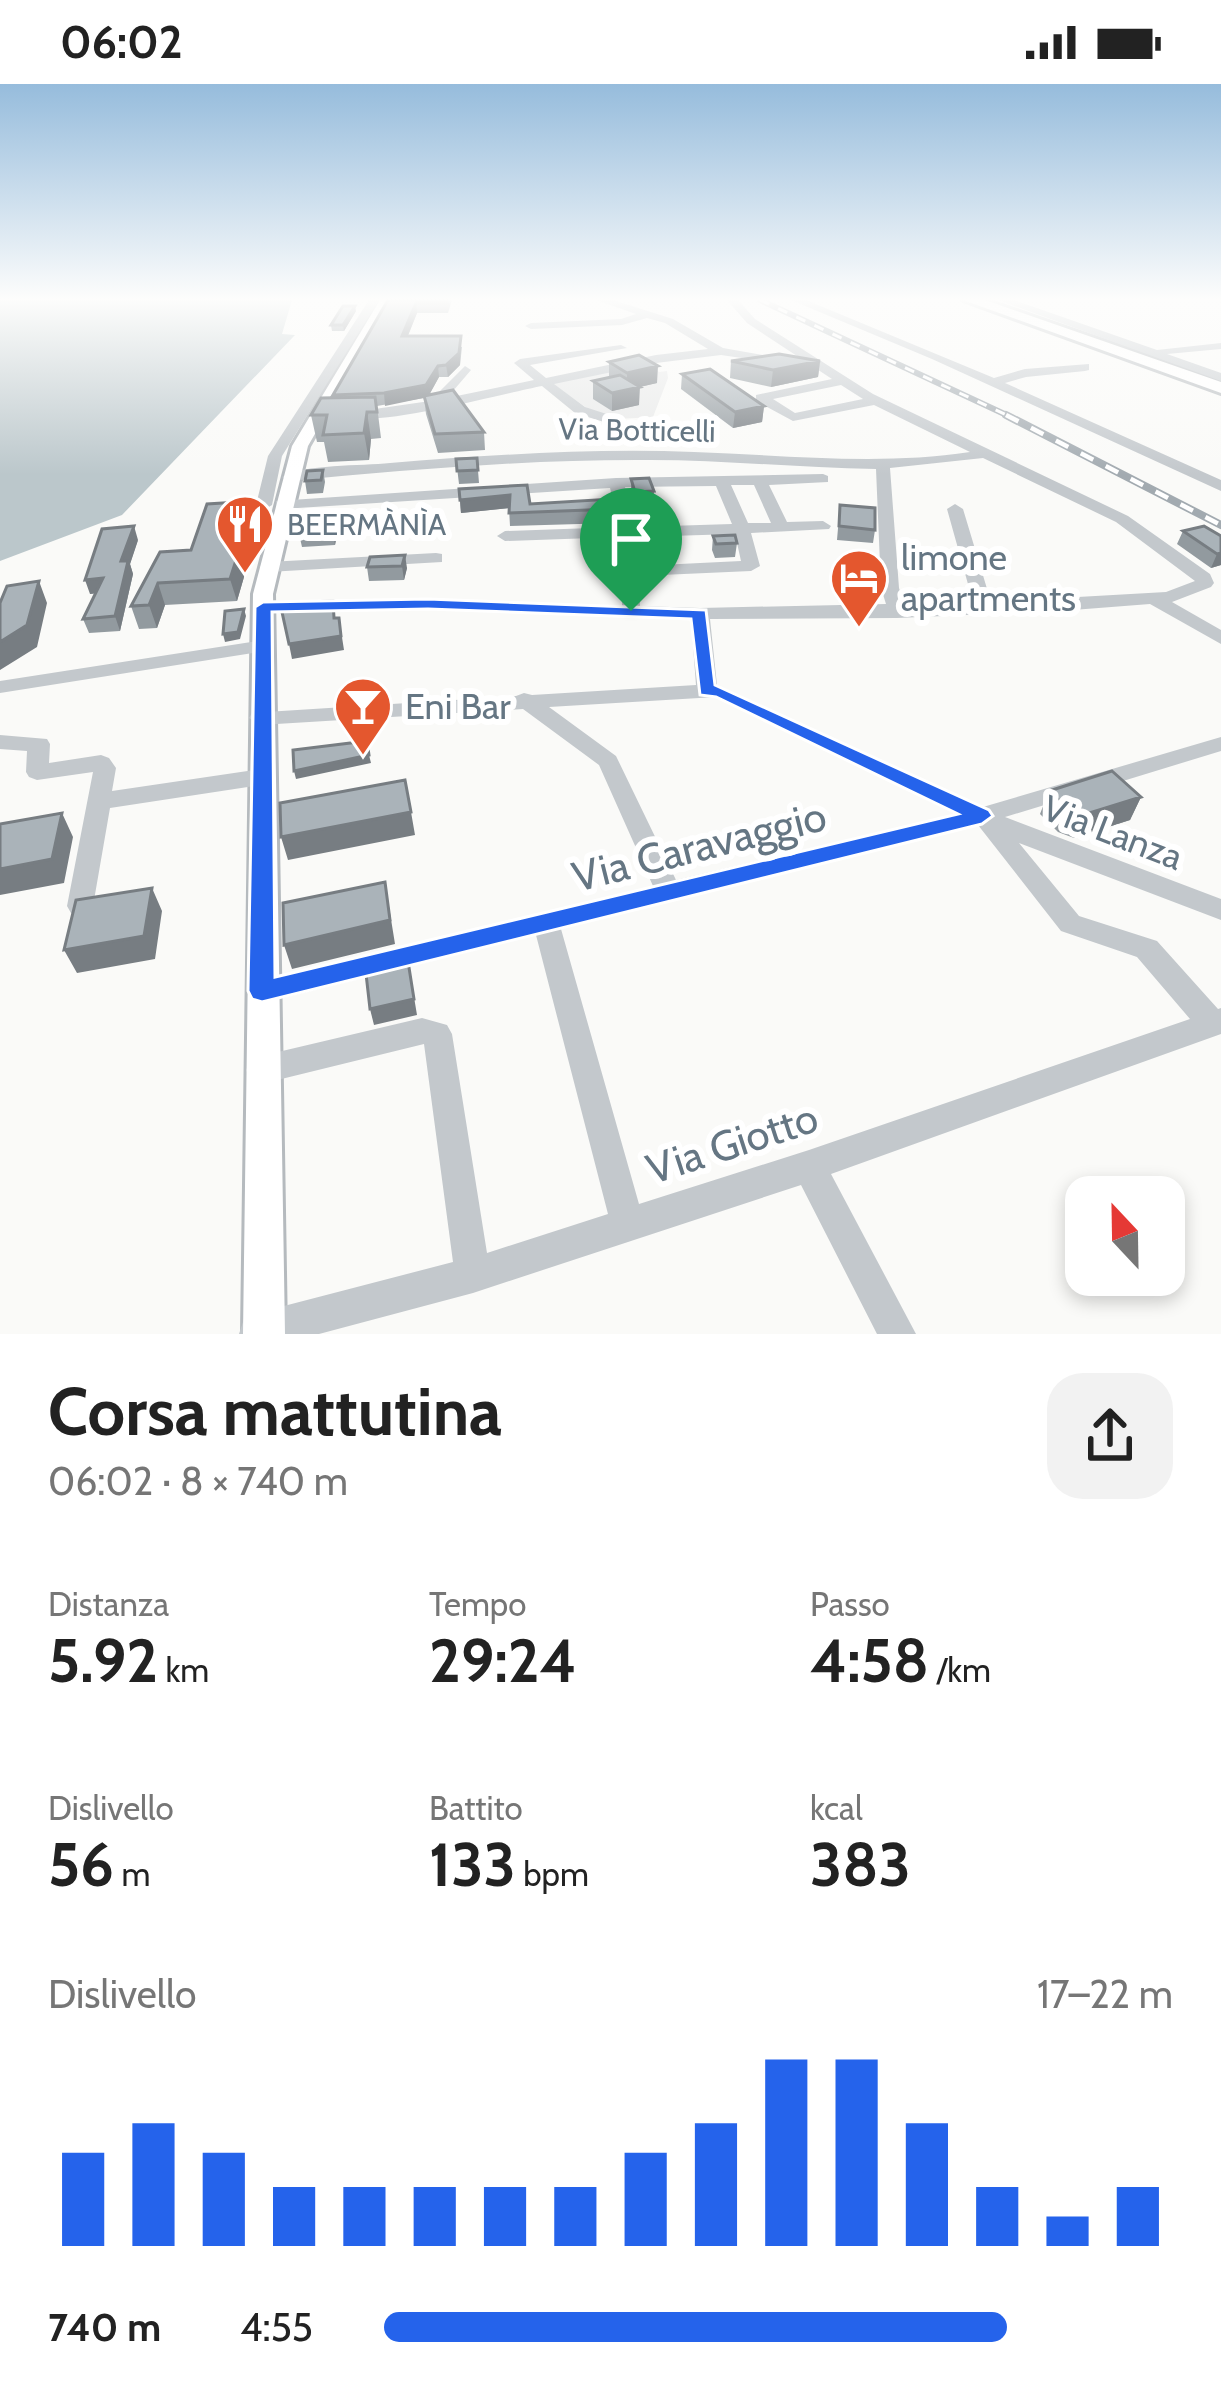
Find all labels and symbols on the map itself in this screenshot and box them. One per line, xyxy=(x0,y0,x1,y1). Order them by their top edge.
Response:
street label: Via Botticelli xyxy=(558,410,716,450)
pin xyxy=(580,488,682,611)
restaurant icon: BEERMÀNÌA xyxy=(214,493,276,575)
place label: BEERMÀNÌA xyxy=(287,506,447,543)
place label: limone apartments xyxy=(901,535,1076,620)
hotel icon: limone apartments xyxy=(828,547,890,629)
bar icon: Eni Bar xyxy=(332,675,394,757)
place label: Eni Bar xyxy=(405,684,511,728)
street label: Via Lanza xyxy=(1037,785,1189,879)
street label: Via Caravaggio xyxy=(567,789,831,903)
street label: Via Giotto xyxy=(640,1091,824,1195)
north arrow xyxy=(1065,1176,1185,1296)

